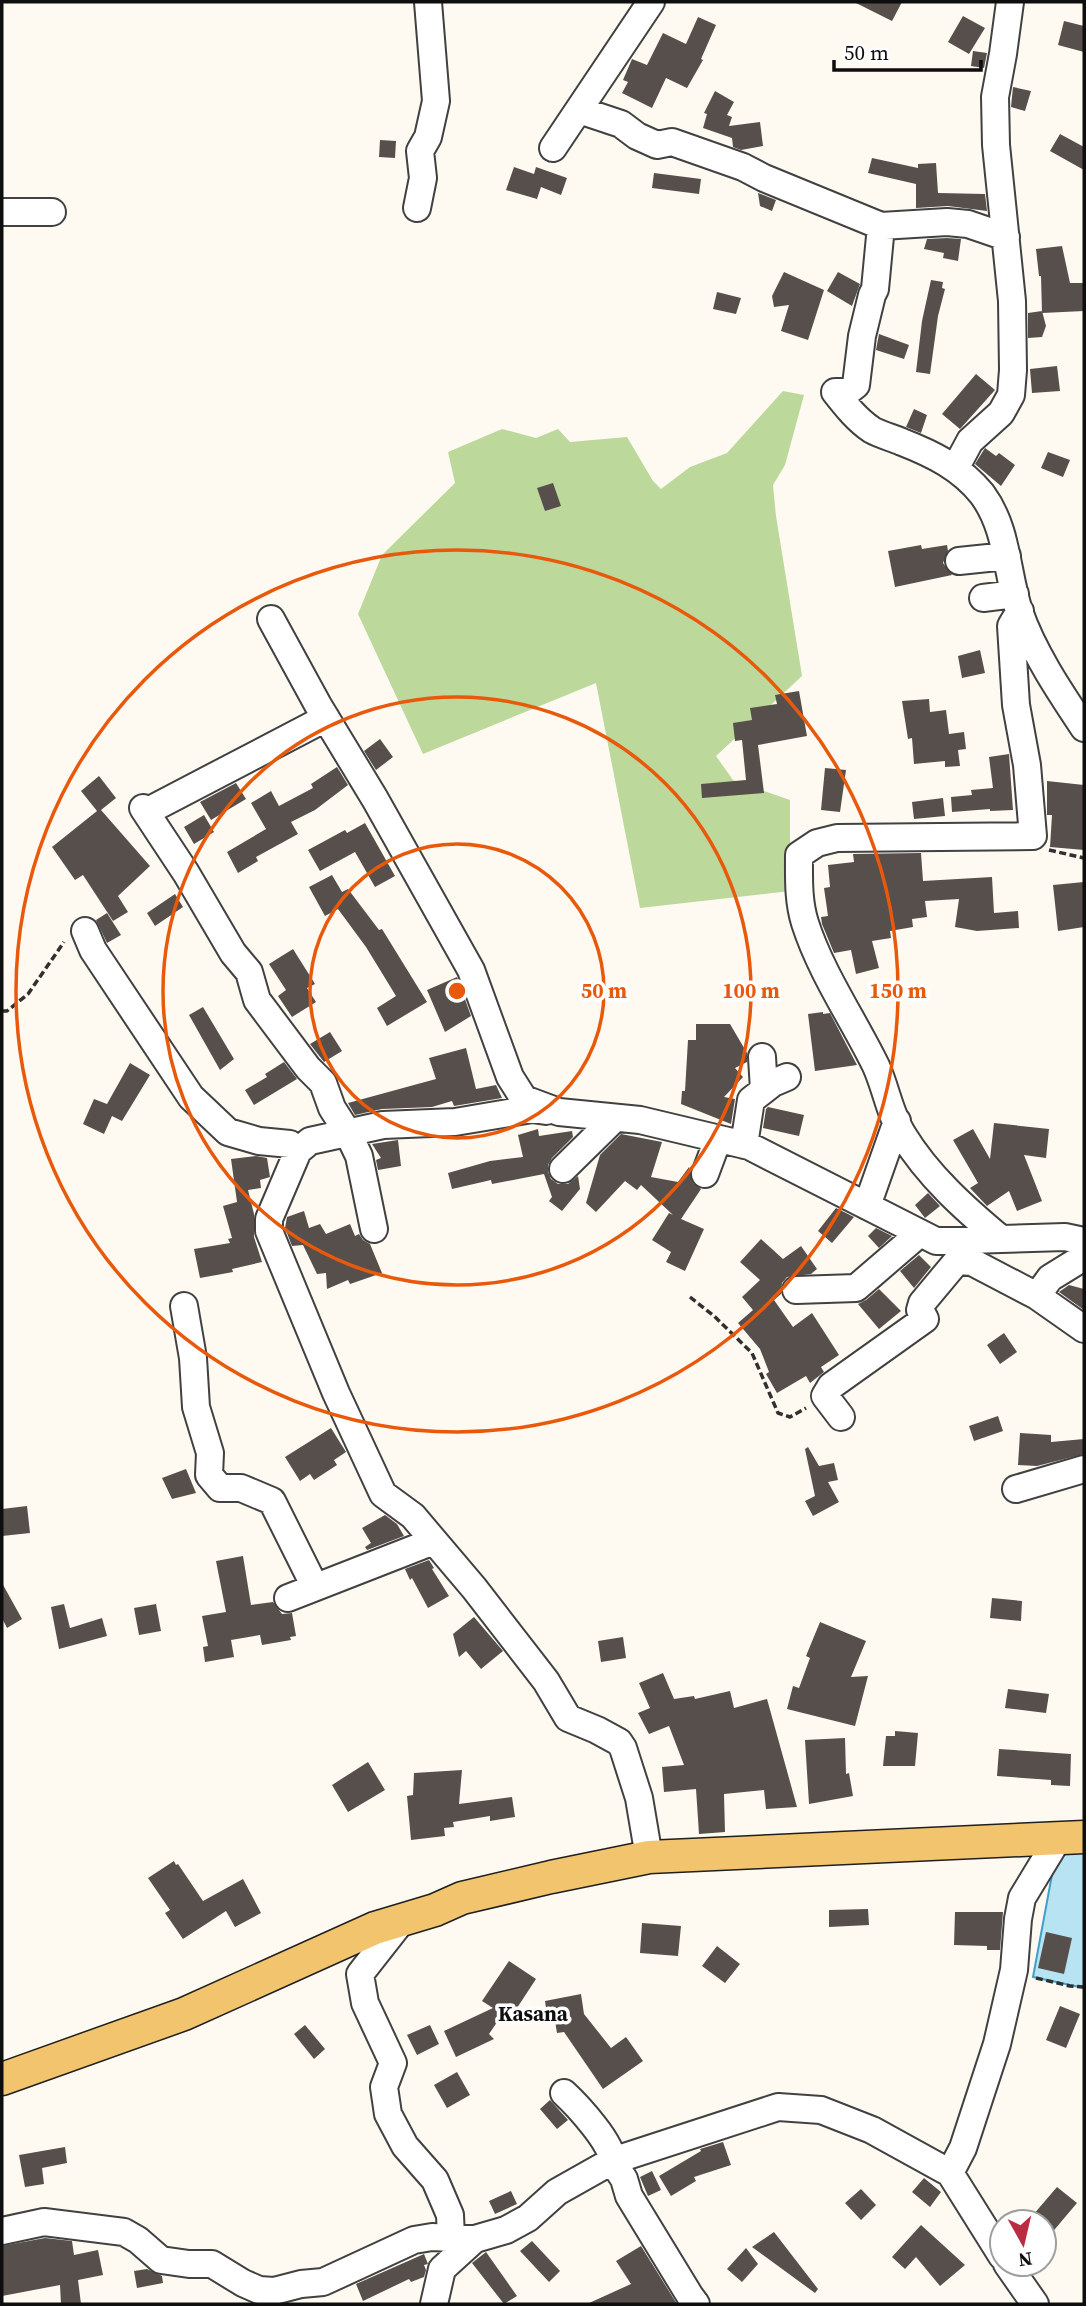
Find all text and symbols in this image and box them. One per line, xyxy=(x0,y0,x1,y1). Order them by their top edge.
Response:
scale bar xyxy=(834,28,981,72)
text: 50 m xyxy=(844,38,889,67)
text: 50 m xyxy=(581,976,627,1005)
text: 100 m xyxy=(722,976,780,1005)
text: 150 m xyxy=(869,976,927,1005)
centre of rings xyxy=(445,979,469,1003)
district label: Kasana xyxy=(498,1999,569,2028)
north arrow xyxy=(988,2208,1058,2278)
text: N xyxy=(1017,2246,1034,2274)

